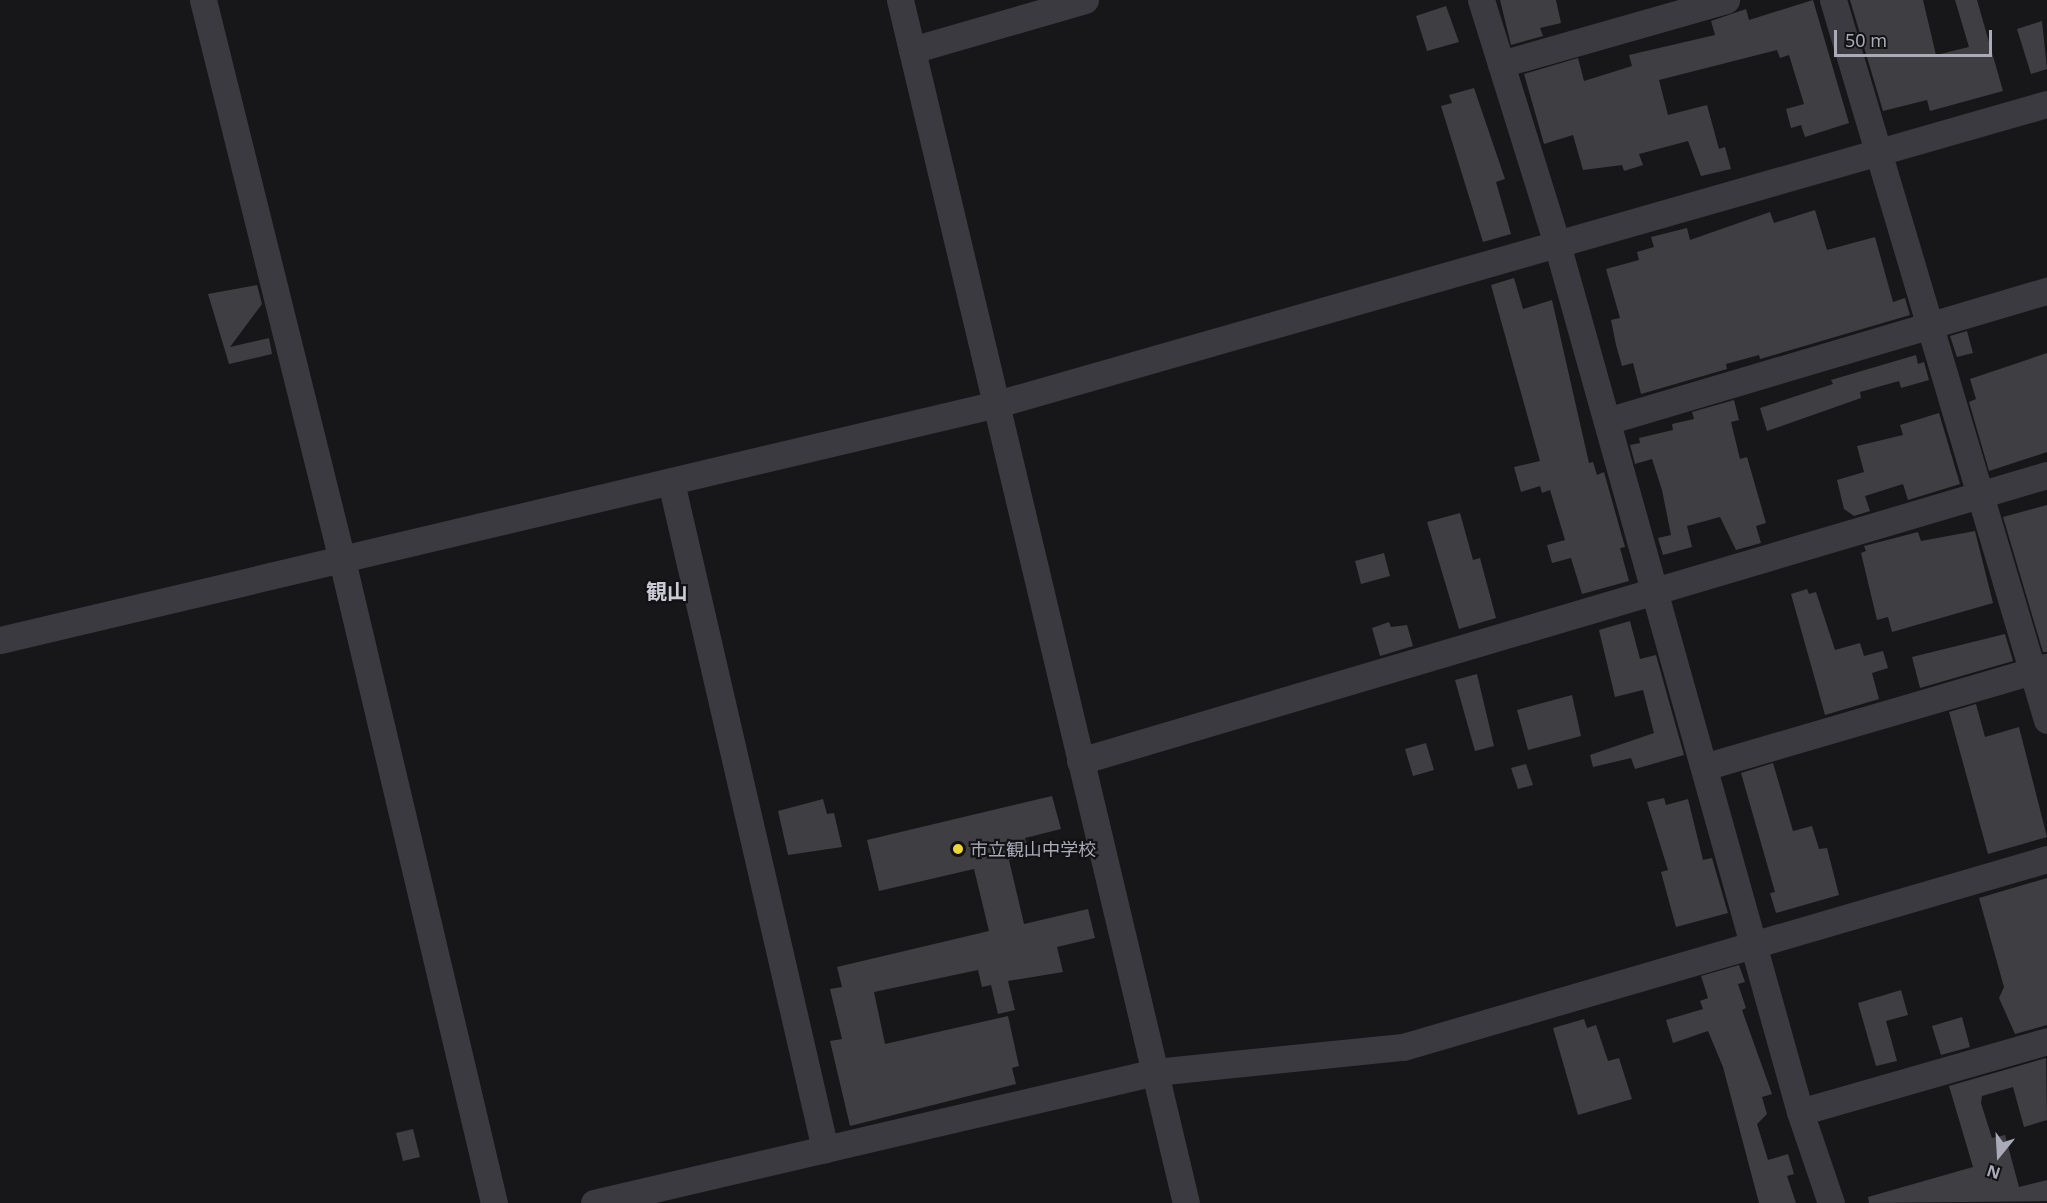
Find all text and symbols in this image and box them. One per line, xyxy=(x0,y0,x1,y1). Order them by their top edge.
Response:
scale bar xyxy=(1837,18,1994,56)
text: 50 m xyxy=(1845,28,1887,52)
district label: 観山 xyxy=(646,578,688,604)
place label: 市立観山中学校 xyxy=(970,838,1096,860)
marker: 市立観山中学校 xyxy=(951,842,965,856)
north arrow xyxy=(1969,1125,2029,1185)
text: N xyxy=(1984,1160,2003,1185)

